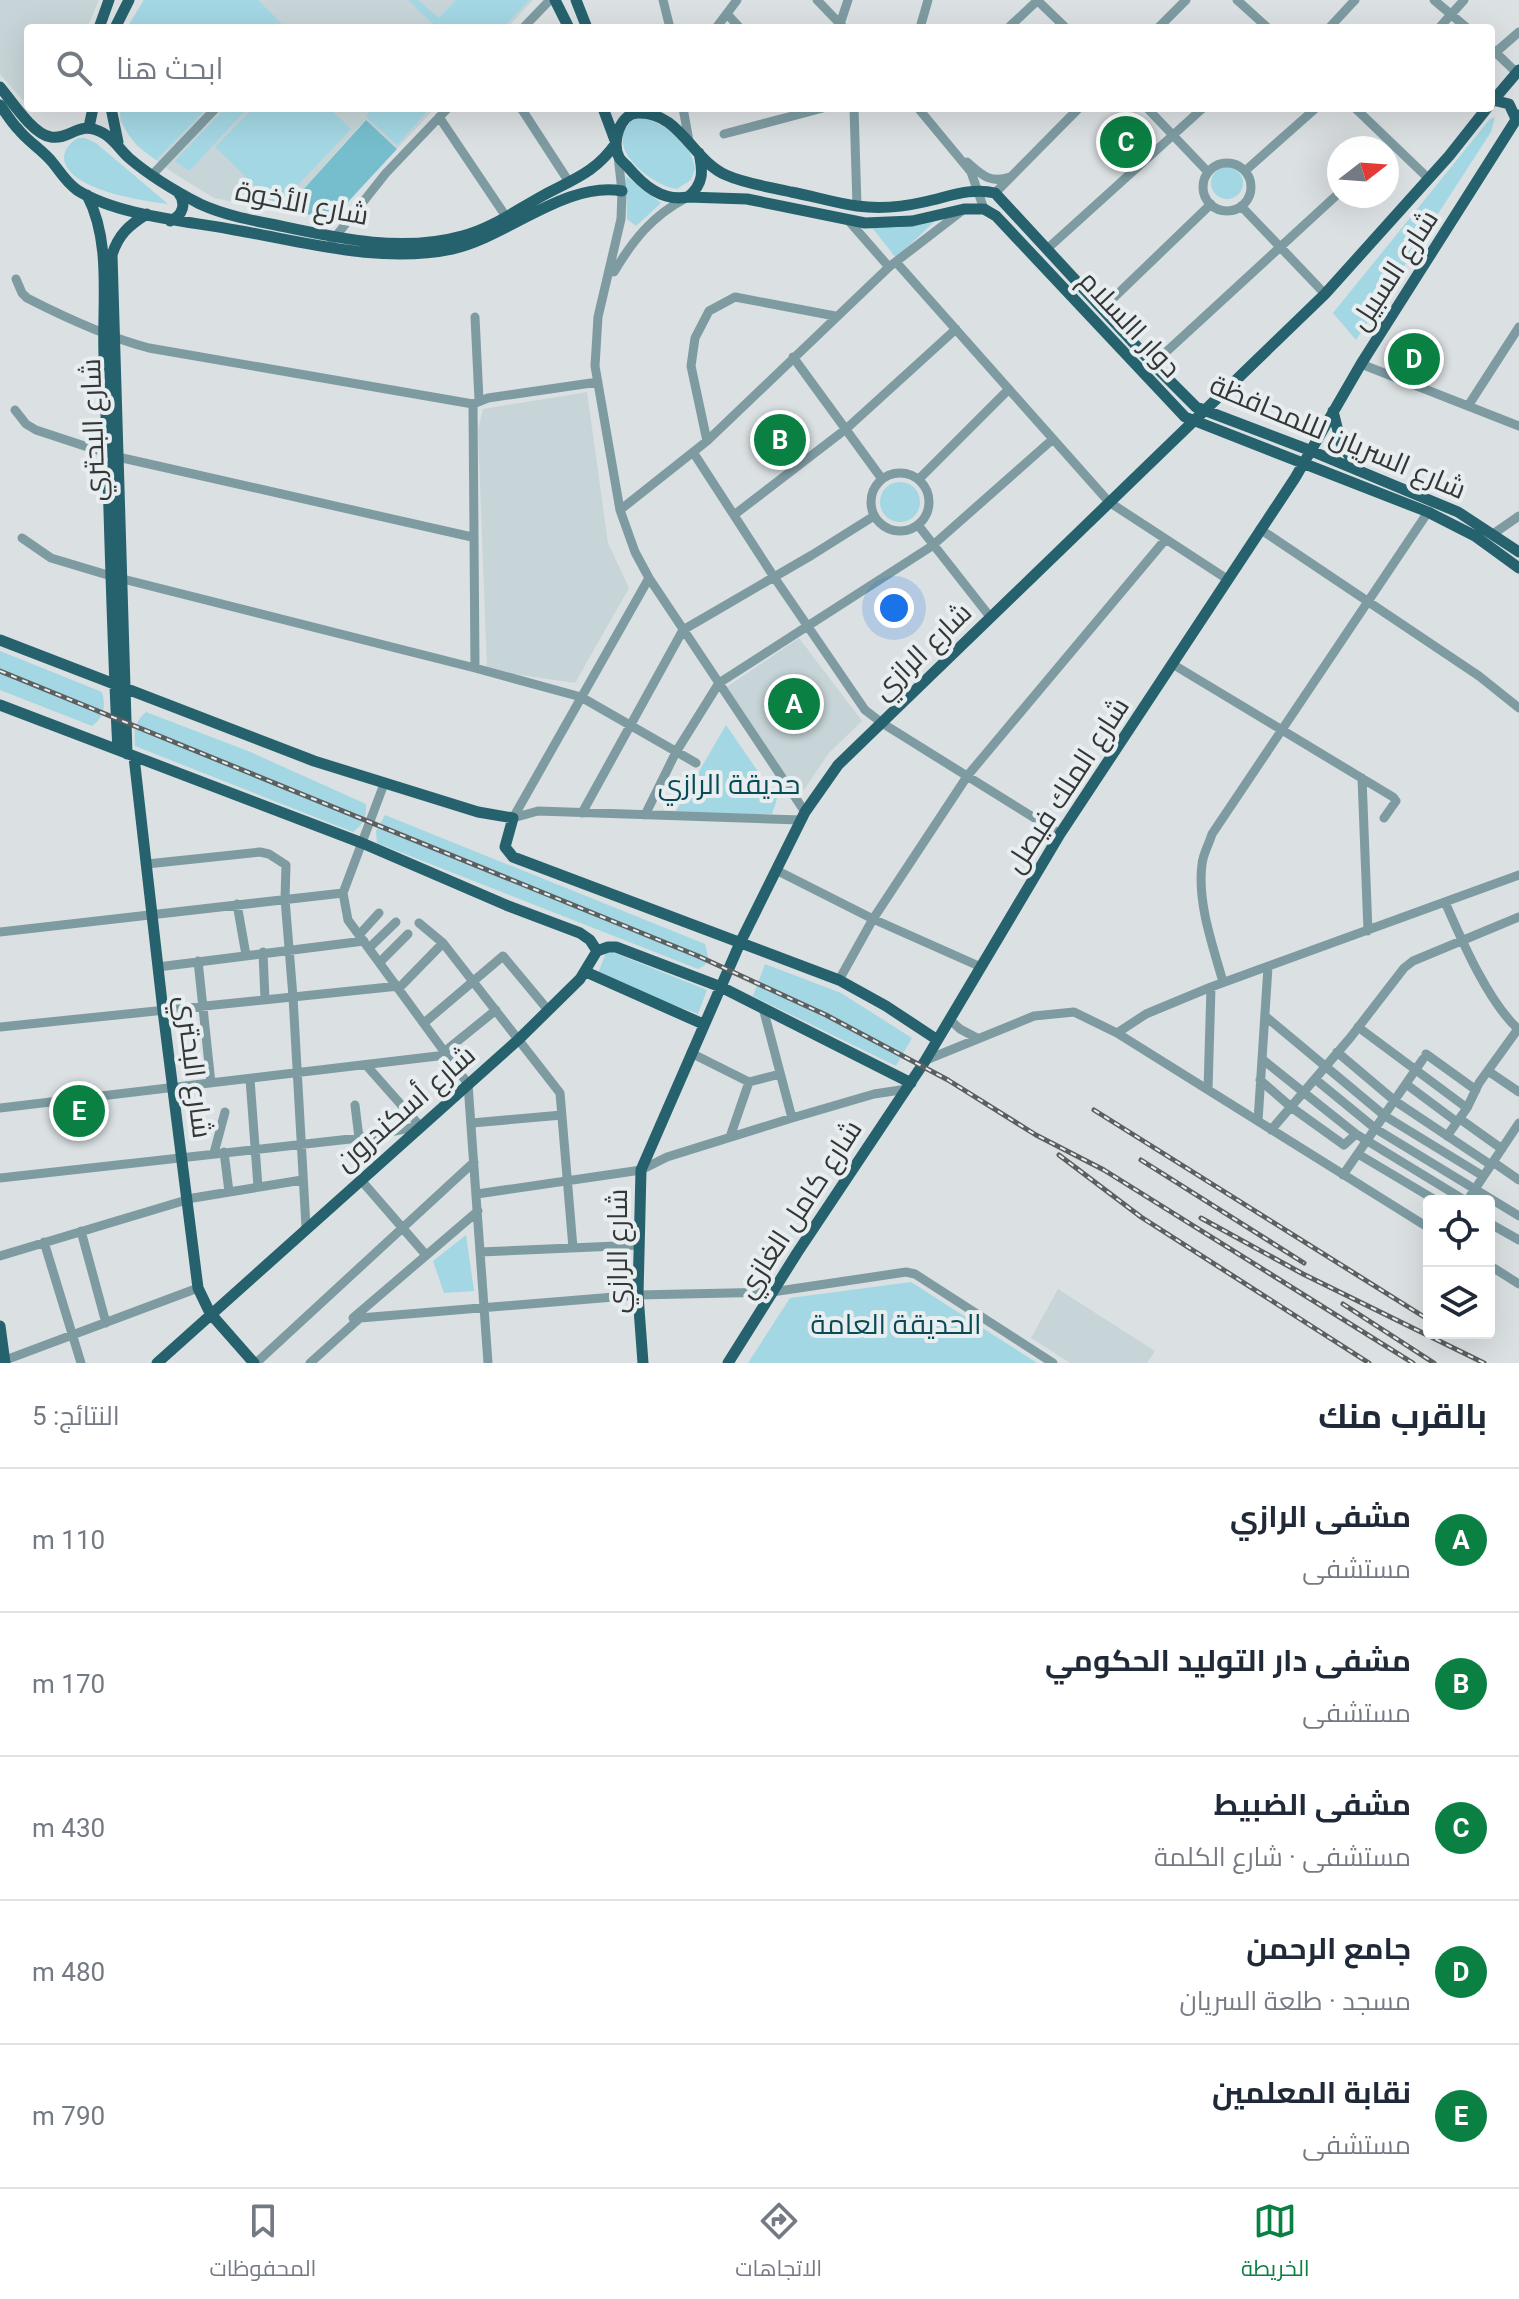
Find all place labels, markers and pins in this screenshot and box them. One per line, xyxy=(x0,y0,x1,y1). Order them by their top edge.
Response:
pin: C xyxy=(1100,112,1152,172)
pin: D xyxy=(1388,329,1440,389)
pin: B xyxy=(754,410,806,470)
pin: A xyxy=(768,674,820,734)
pin: E xyxy=(53,1081,105,1141)

